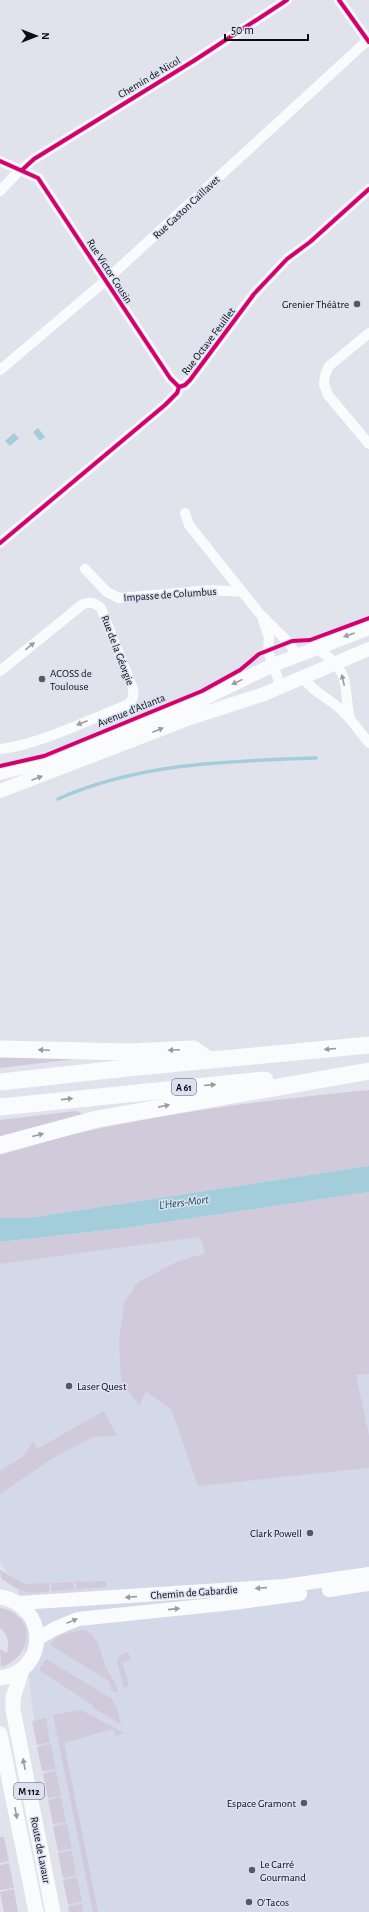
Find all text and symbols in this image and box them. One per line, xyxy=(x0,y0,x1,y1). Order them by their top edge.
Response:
north arrow xyxy=(16,16,56,56)
scale bar xyxy=(225,16,308,42)
text: 50 m xyxy=(231,24,254,36)
text: N xyxy=(40,32,51,40)
street label: Chemin de Nicol xyxy=(116,55,182,100)
street label: Rue Gaston Caillavet xyxy=(151,173,222,241)
street label: Rue Victor Cousin xyxy=(85,237,134,305)
place label: Grenier Théâtre xyxy=(282,299,349,310)
marker: Grenier Théâtre xyxy=(352,299,362,309)
street label: Rue Octave Feuillet xyxy=(180,305,238,377)
street label: Impasse de Columbus xyxy=(123,586,217,603)
street label: Rue de la Géorgie xyxy=(99,614,136,687)
one-way arrow xyxy=(343,632,355,638)
one-way arrow xyxy=(25,642,36,650)
place label: ACOSS de Toulouse xyxy=(50,668,92,692)
marker: ACOSS de Toulouse xyxy=(37,674,47,684)
one-way arrow xyxy=(340,674,346,687)
one-way arrow xyxy=(232,679,243,685)
street label: Avenue d'Atlanta xyxy=(96,692,167,729)
one-way arrow xyxy=(75,720,87,726)
one-way arrow xyxy=(152,727,164,733)
one-way arrow xyxy=(31,774,43,780)
one-way arrow xyxy=(324,1046,336,1052)
one-way arrow xyxy=(38,1047,50,1054)
one-way arrow xyxy=(167,1047,180,1053)
road number: A 61 xyxy=(172,1079,196,1095)
one-way arrow xyxy=(204,1081,216,1088)
one-way arrow xyxy=(61,1096,73,1103)
one-way arrow xyxy=(158,1103,171,1109)
one-way arrow xyxy=(32,1132,44,1138)
water label: L'Hers-Mort xyxy=(158,1193,210,1211)
marker: Laser Quest xyxy=(64,1381,74,1391)
place label: Laser Quest xyxy=(77,1381,127,1392)
place label: Clark Powell xyxy=(250,1528,302,1539)
marker: Clark Powell xyxy=(305,1528,315,1538)
street label: Chemin de Gabardie xyxy=(150,1584,238,1601)
one-way arrow xyxy=(255,1584,267,1591)
one-way arrow xyxy=(125,1593,137,1600)
one-way arrow xyxy=(168,1606,180,1612)
one-way arrow xyxy=(66,1618,78,1624)
one-way arrow xyxy=(21,1758,27,1770)
road number: M 112 xyxy=(14,1783,44,1799)
place label: Espace Gramont xyxy=(227,1798,296,1809)
marker: Espace Gramont xyxy=(299,1798,309,1808)
one-way arrow xyxy=(13,1807,19,1819)
street label: Route de Lavaur xyxy=(29,1816,52,1885)
place label: Le Carré Gourmand xyxy=(260,1859,306,1883)
marker: Le Carré Gourmand xyxy=(247,1865,257,1875)
marker: O'Tacos xyxy=(244,1897,254,1907)
place label: O'Tacos xyxy=(257,1897,289,1908)

